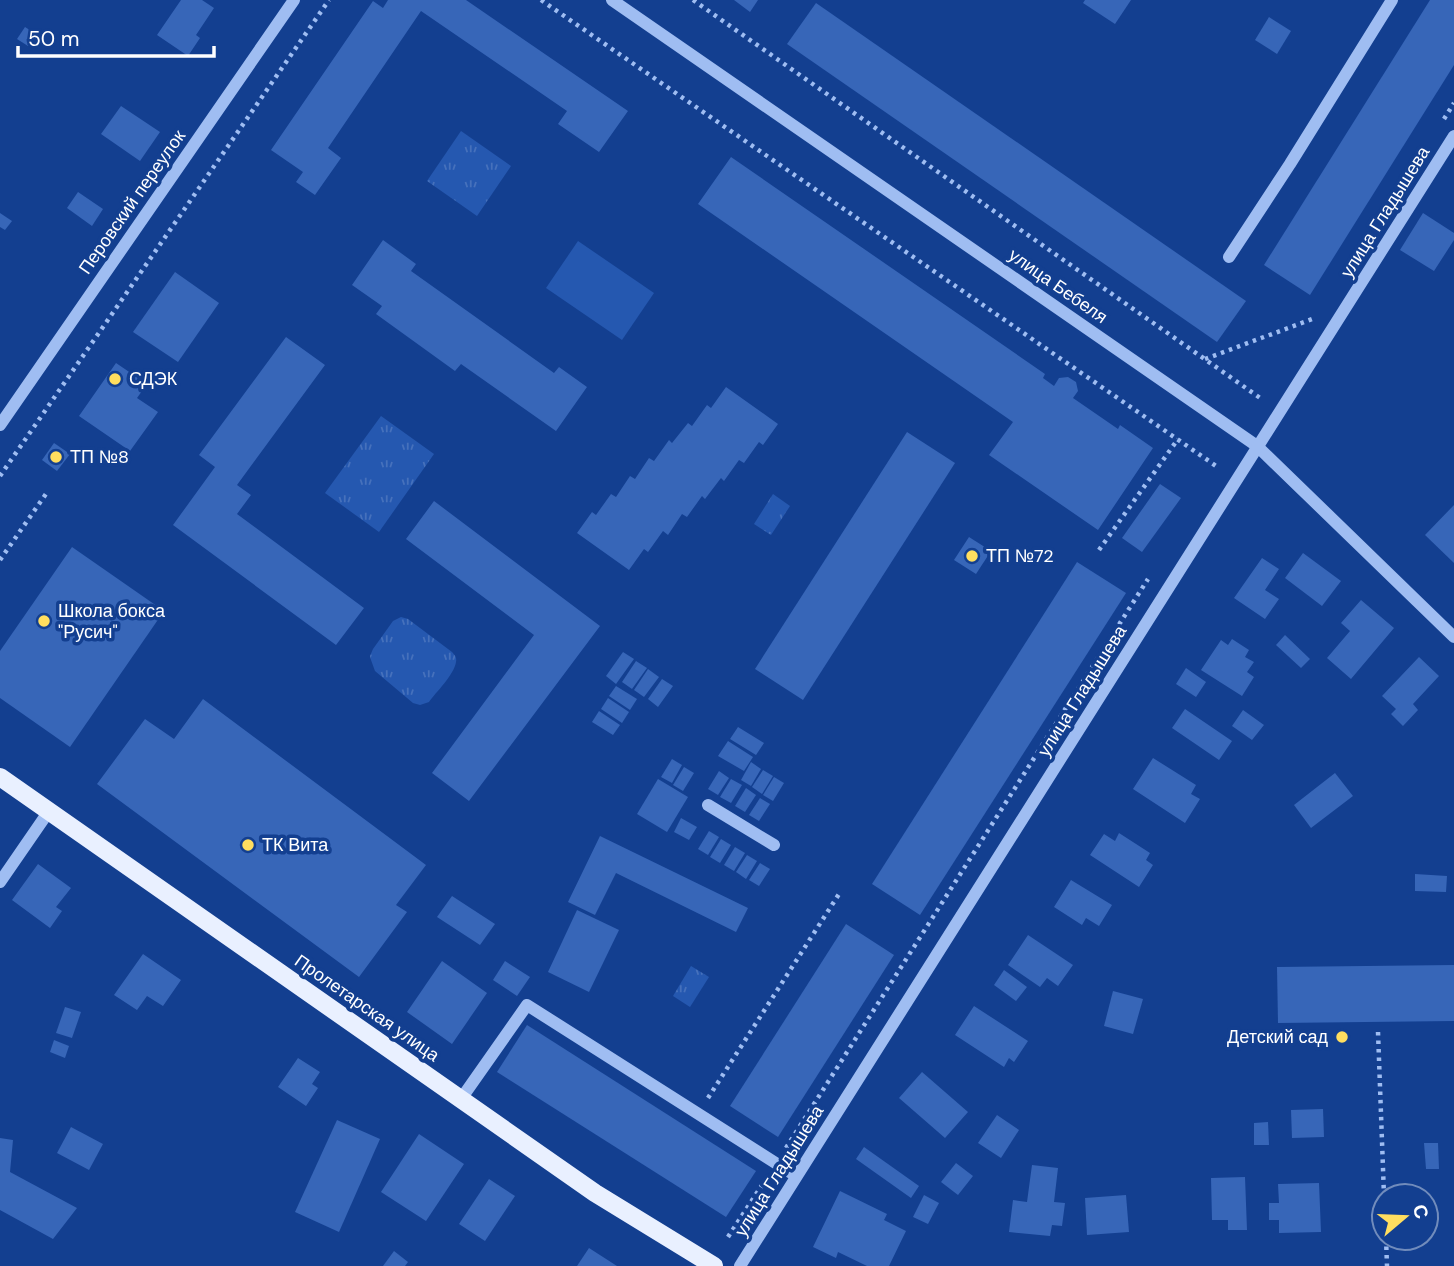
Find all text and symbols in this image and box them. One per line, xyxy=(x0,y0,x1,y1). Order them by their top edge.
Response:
scale bar xyxy=(18,14,214,58)
text: 50 m xyxy=(28,25,79,53)
street label: Перовский переулок xyxy=(73,125,191,279)
street label: улица Гладышева xyxy=(1335,141,1436,282)
street label: улица Бебеля xyxy=(1004,243,1112,329)
place label: СДЭК xyxy=(129,367,178,391)
marker: СДЭК xyxy=(107,371,123,387)
place label: ТП №8 xyxy=(70,445,129,469)
marker: ТП №8 xyxy=(48,449,64,465)
place label: ТП №72 xyxy=(986,544,1054,568)
marker: ТП №72 xyxy=(964,548,980,564)
place label: Школа бокса "Русич" xyxy=(58,599,166,644)
marker: Школа бокса "Русич" xyxy=(36,613,52,629)
street label: улица Гладышева xyxy=(1032,620,1133,761)
place label: ТК Вита xyxy=(262,833,329,857)
marker: ТК Вита xyxy=(240,837,256,853)
street label: Пролетарская улица xyxy=(290,949,445,1068)
place label: Детский сад xyxy=(1227,1025,1328,1049)
marker: Детский сад xyxy=(1334,1029,1350,1045)
street label: улица Гладышева xyxy=(729,1100,830,1241)
north arrow xyxy=(1370,1182,1440,1252)
text: С xyxy=(1407,1201,1435,1222)

